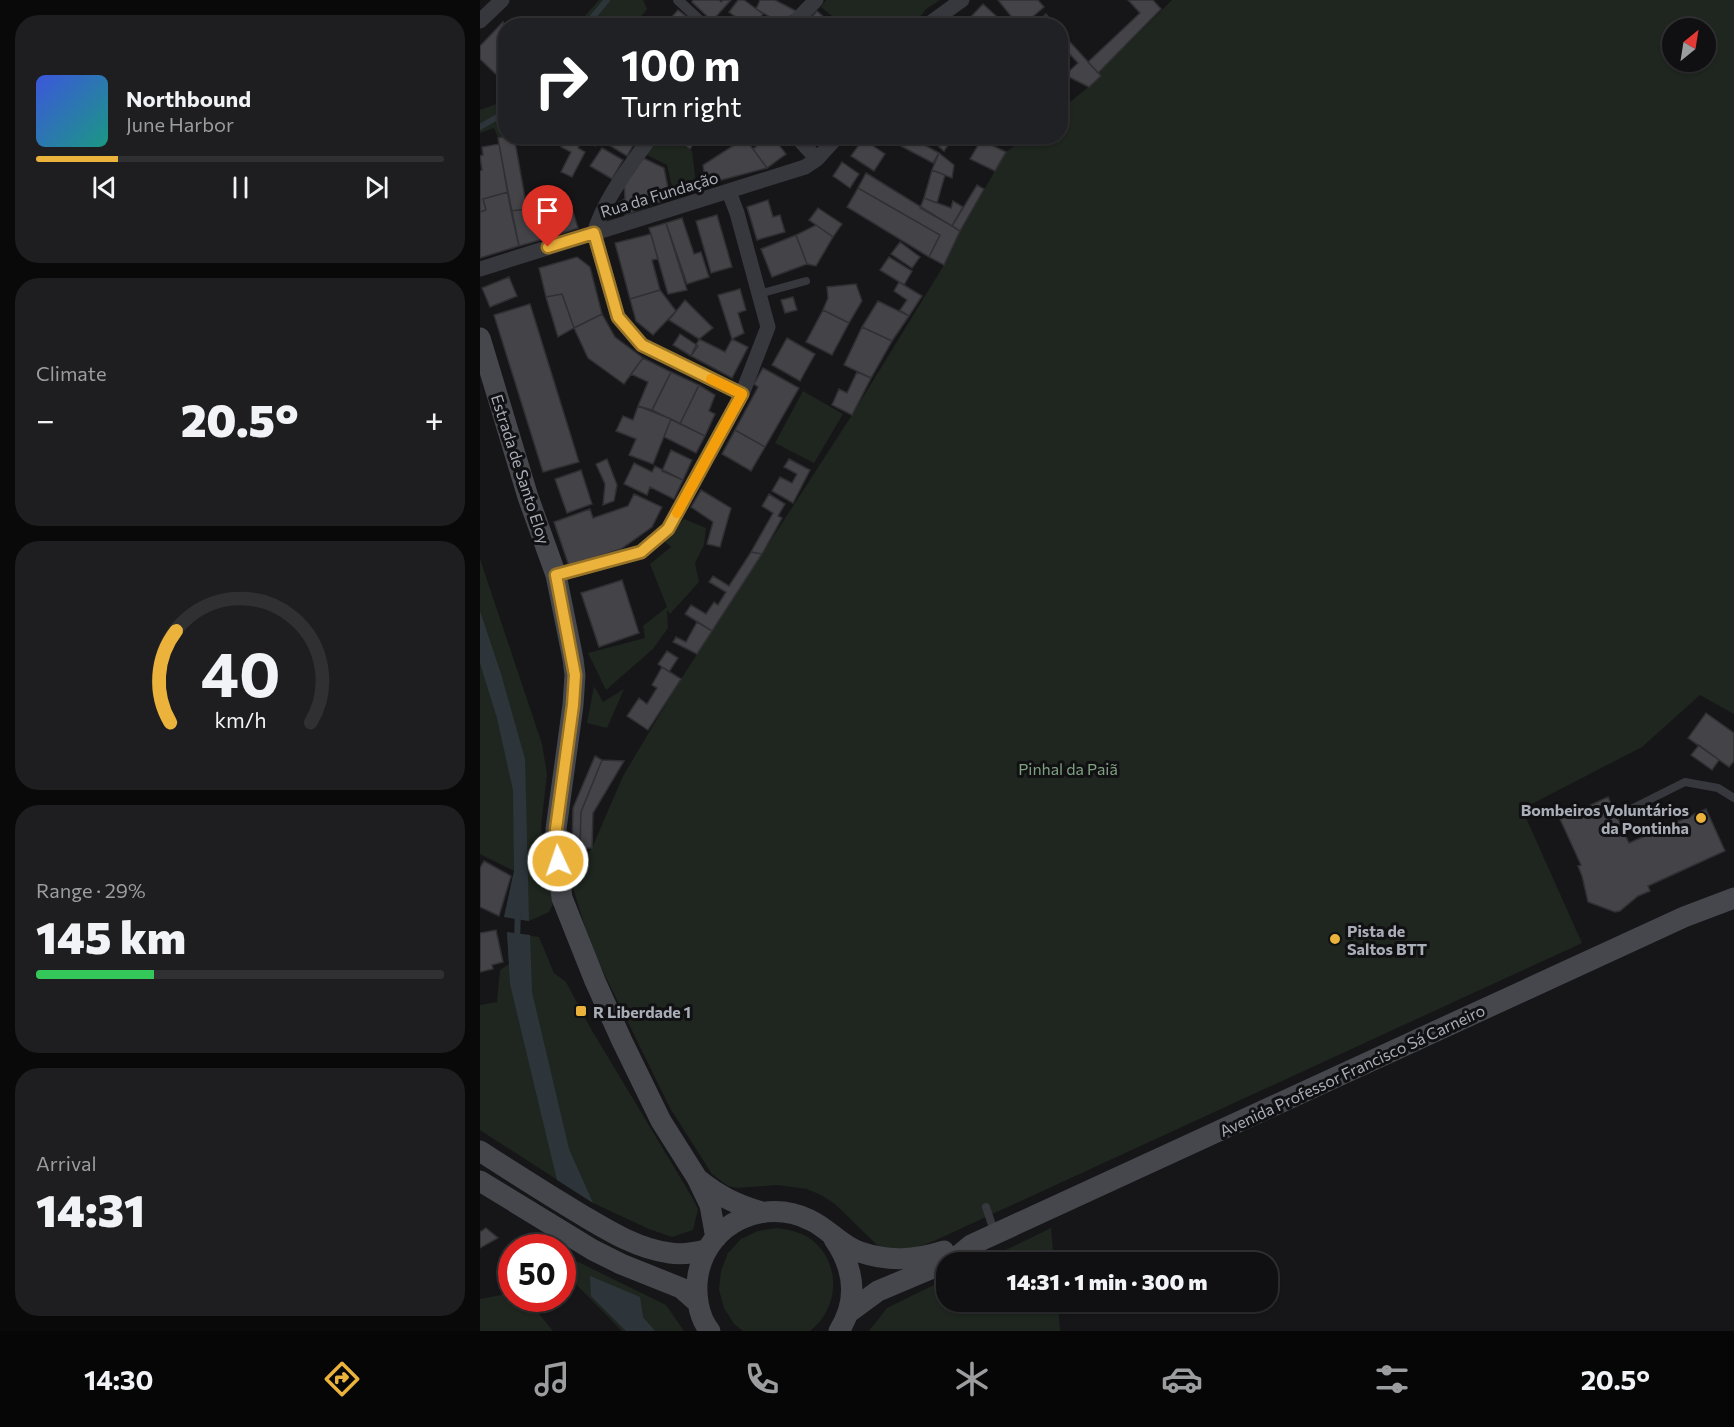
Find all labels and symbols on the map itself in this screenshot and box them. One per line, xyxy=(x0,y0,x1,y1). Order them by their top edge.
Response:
north arrow xyxy=(1662,18,1716,72)
street label: Rua da Fundação xyxy=(598,167,720,221)
pin xyxy=(522,185,573,247)
street label: Estrada de Santo Eloy xyxy=(488,392,554,546)
park label: Pinhal da Paiã xyxy=(1018,759,1118,778)
place label: Bombeiros Voluntários da Pontinha xyxy=(1521,800,1689,837)
marker: Bombeiros Voluntários da Pontinha xyxy=(1694,811,1708,825)
position arrow xyxy=(526,829,590,893)
place label: Pista de Saltos BTT xyxy=(1347,921,1427,958)
marker: Pista de Saltos BTT xyxy=(1328,932,1342,946)
street label: Avenida Professor Francisco Sá Carneiro xyxy=(1216,1000,1488,1140)
place label: R Liberdade 1 xyxy=(593,1002,691,1021)
marker: R Liberdade 1 xyxy=(574,1004,588,1018)
speed limit sign: 50 xyxy=(498,1234,576,1312)

